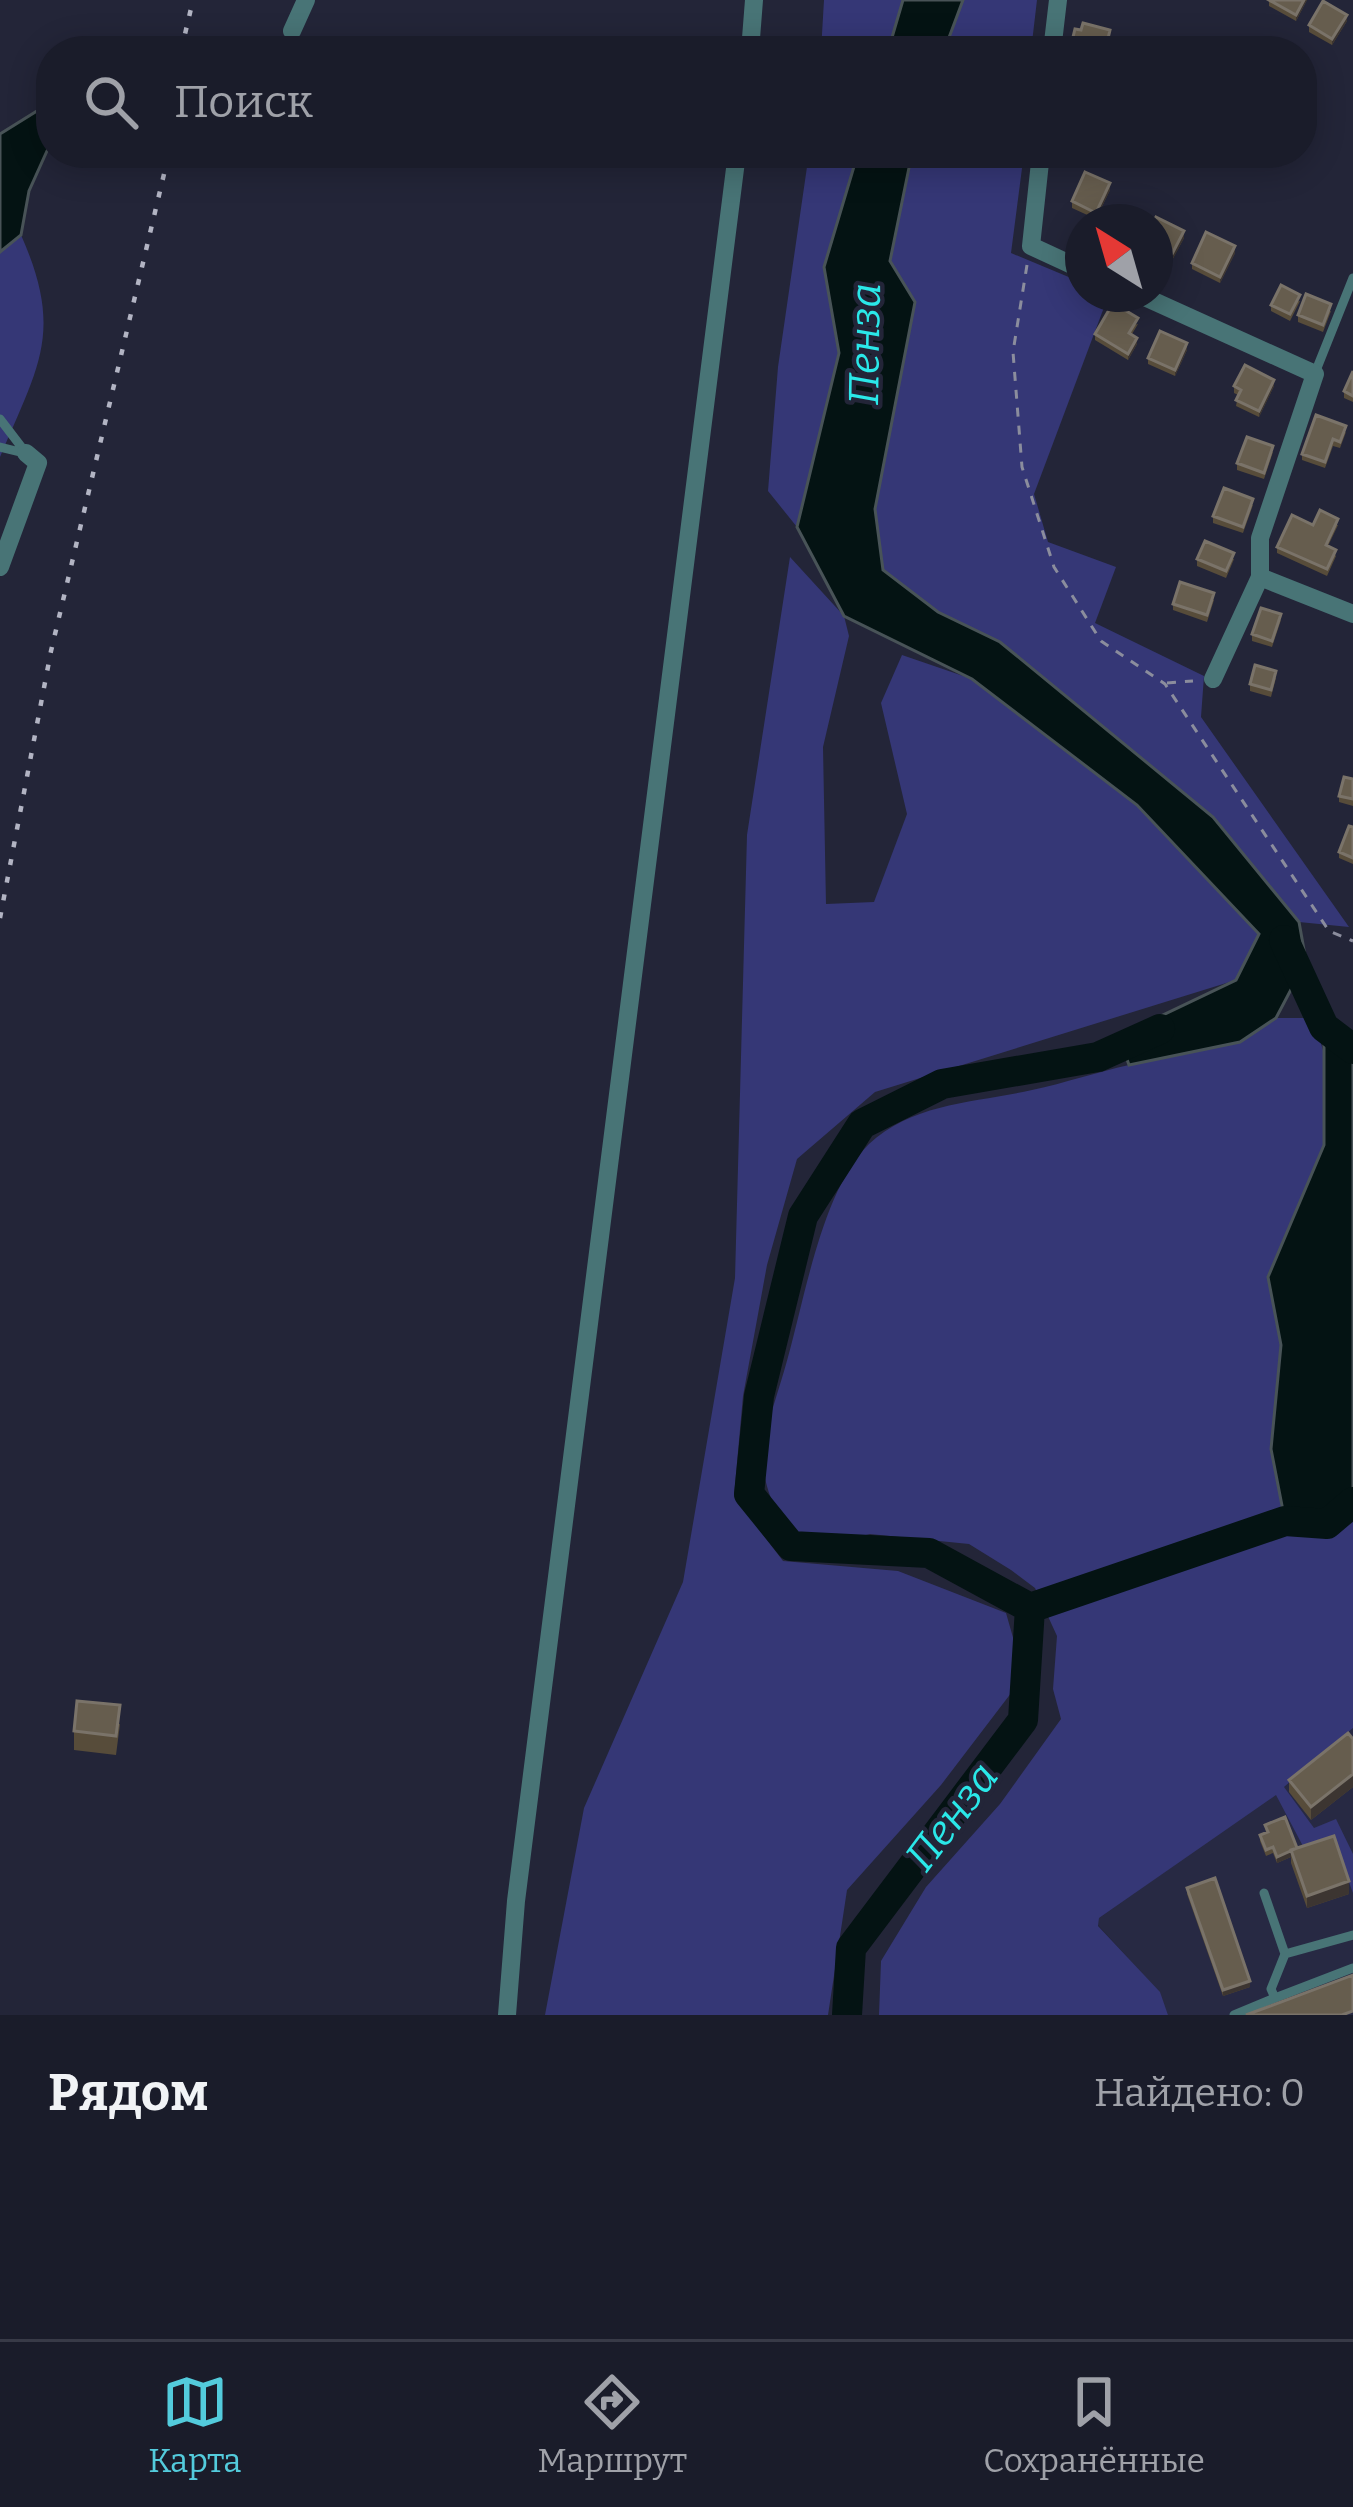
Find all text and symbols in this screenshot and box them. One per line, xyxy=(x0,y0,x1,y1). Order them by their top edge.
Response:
search box xyxy=(36,36,1317,168)
icon: search xyxy=(78,69,144,135)
text: Поиск xyxy=(174,75,313,129)
north arrow xyxy=(1065,204,1173,312)
water label: Пенза xyxy=(839,282,891,406)
water label: Пенза xyxy=(895,1753,1009,1880)
text: Рядом xyxy=(48,2062,208,2124)
text: Найдено: 0 xyxy=(1094,2070,1305,2116)
tab: Карта xyxy=(148,2369,241,2481)
tab: Маршрут xyxy=(538,2369,687,2481)
tab: Сохранённые xyxy=(983,2369,1205,2481)

